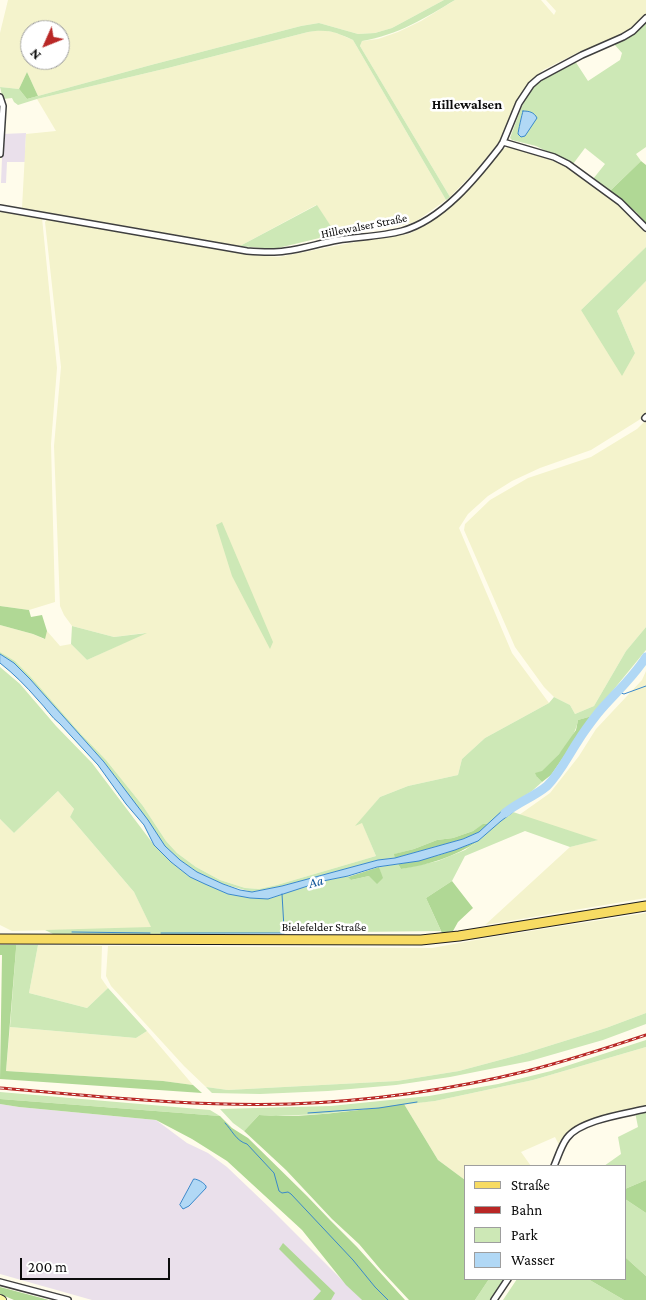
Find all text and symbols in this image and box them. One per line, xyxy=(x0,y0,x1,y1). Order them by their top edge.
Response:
north arrow xyxy=(20,20,70,70)
text: N xyxy=(26,46,44,64)
district label: Hillewalsen xyxy=(432,97,502,113)
street label: Hillewalser Straße xyxy=(320,211,408,241)
water label: Aa xyxy=(307,872,325,892)
street label: Bielefelder Straße xyxy=(282,920,366,934)
legend xyxy=(463,1165,626,1280)
text: Straße xyxy=(511,1177,550,1193)
text: Bahn xyxy=(511,1202,542,1218)
text: Park xyxy=(511,1227,538,1243)
scale bar xyxy=(22,1248,172,1280)
text: Wasser xyxy=(511,1252,555,1268)
text: 200 m xyxy=(28,1259,67,1275)

